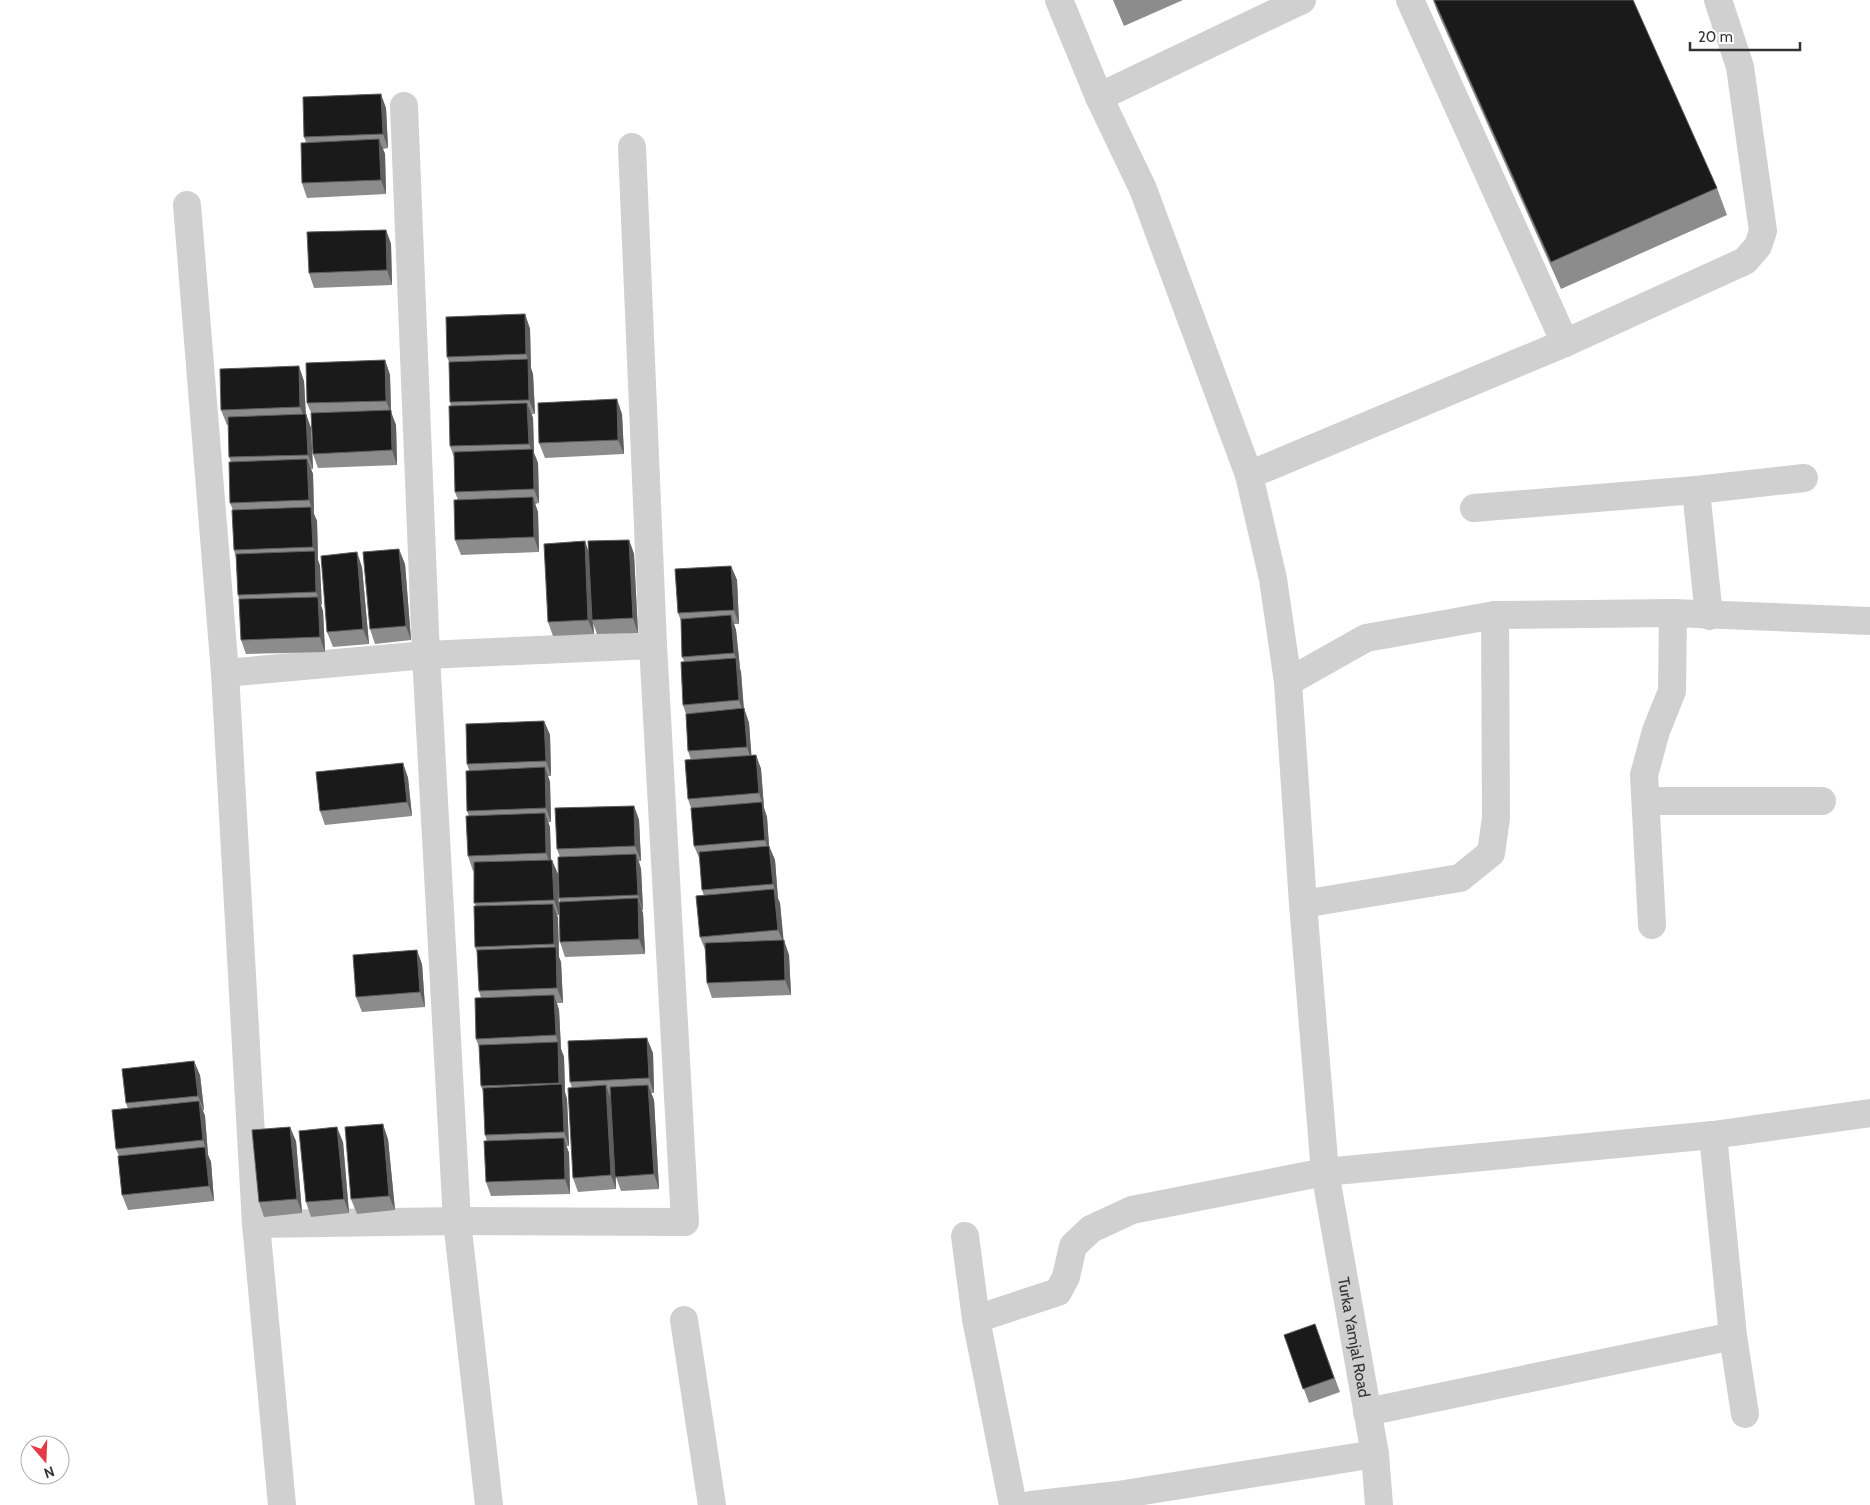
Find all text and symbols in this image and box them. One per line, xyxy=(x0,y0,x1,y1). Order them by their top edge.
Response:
scale bar xyxy=(1690,20,1800,52)
text: 20 m xyxy=(1698,28,1733,46)
street label: Turka Yamjal Road xyxy=(1334,1276,1374,1399)
north arrow xyxy=(20,1435,70,1485)
text: N xyxy=(42,1462,57,1482)

